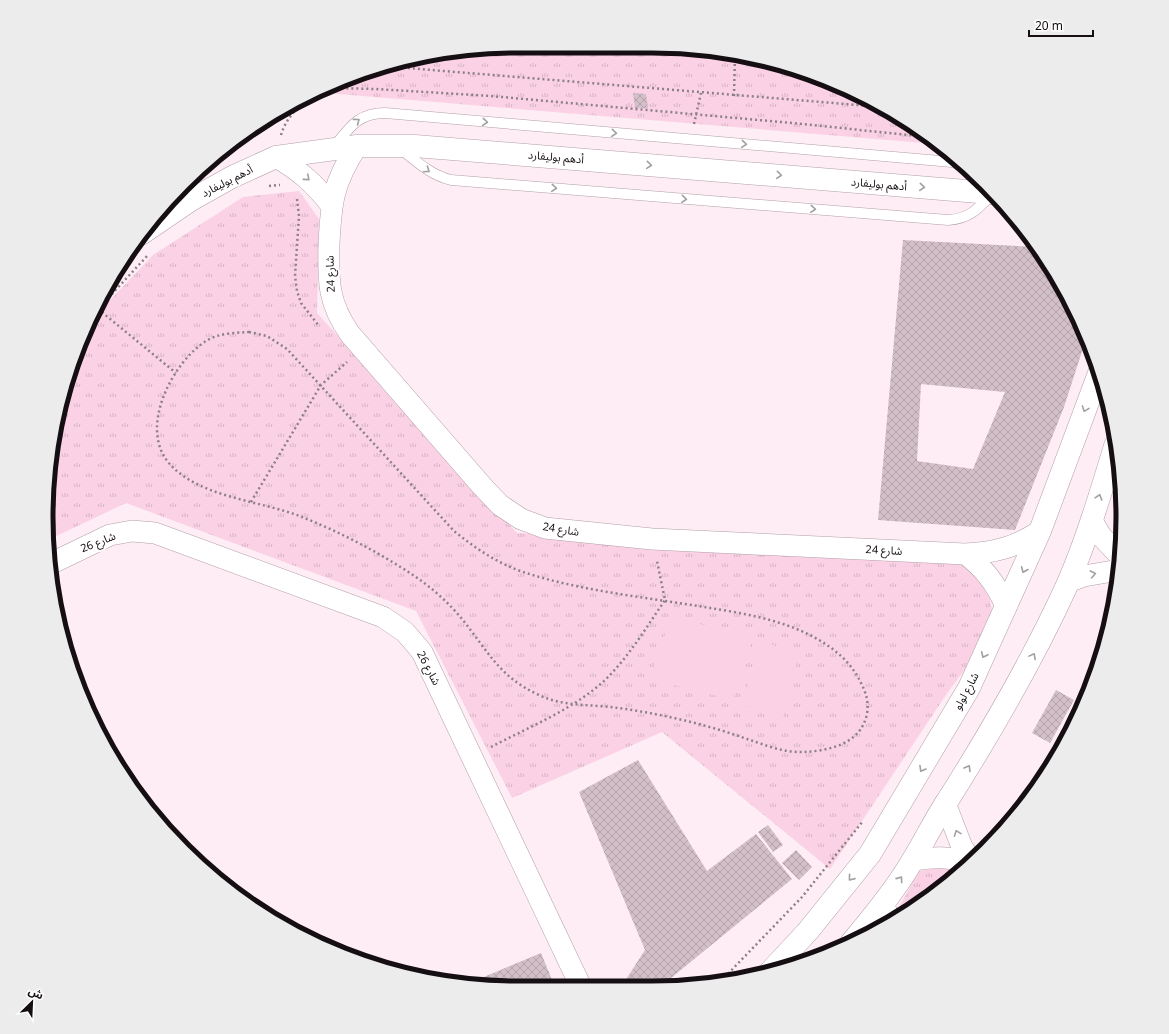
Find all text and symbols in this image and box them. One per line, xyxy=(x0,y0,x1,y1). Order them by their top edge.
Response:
scale bar xyxy=(1029,12,1093,38)
text: 20 m xyxy=(1035,14,1063,39)
one-way arrow xyxy=(482,117,488,126)
one-way arrow xyxy=(353,118,360,125)
one-way arrow xyxy=(611,128,618,137)
one-way arrow xyxy=(741,140,747,149)
street label: أدهم بوليفارد xyxy=(527,144,585,171)
street label: أدهم بوليفارد xyxy=(197,158,258,204)
one-way arrow xyxy=(646,160,652,169)
one-way arrow xyxy=(423,165,430,173)
one-way arrow xyxy=(776,171,782,180)
street label: أدهم بوليفارد xyxy=(850,171,908,198)
one-way arrow xyxy=(302,173,309,180)
one-way arrow xyxy=(919,183,925,192)
one-way arrow xyxy=(551,184,557,193)
one-way arrow xyxy=(681,194,687,203)
one-way arrow xyxy=(810,204,816,213)
street label: شارع 24 xyxy=(318,255,343,293)
one-way arrow xyxy=(1081,406,1090,413)
one-way arrow xyxy=(1094,494,1103,501)
street label: شارع 24 xyxy=(541,515,581,544)
street label: شارع 26 xyxy=(77,525,120,560)
street label: شارع 24 xyxy=(865,538,903,563)
one-way arrow xyxy=(1020,566,1028,573)
one-way arrow xyxy=(1090,570,1096,578)
street label: شارع 26 xyxy=(410,647,448,690)
one-way arrow xyxy=(981,651,989,659)
one-way arrow xyxy=(1028,653,1036,660)
street label: شارع لولو xyxy=(947,668,986,714)
one-way arrow xyxy=(920,765,927,773)
one-way arrow xyxy=(964,765,971,772)
one-way arrow xyxy=(953,829,961,836)
one-way arrow xyxy=(848,873,855,880)
one-way arrow xyxy=(895,876,902,883)
text: ش xyxy=(24,980,47,1007)
north arrow xyxy=(12,982,52,1022)

